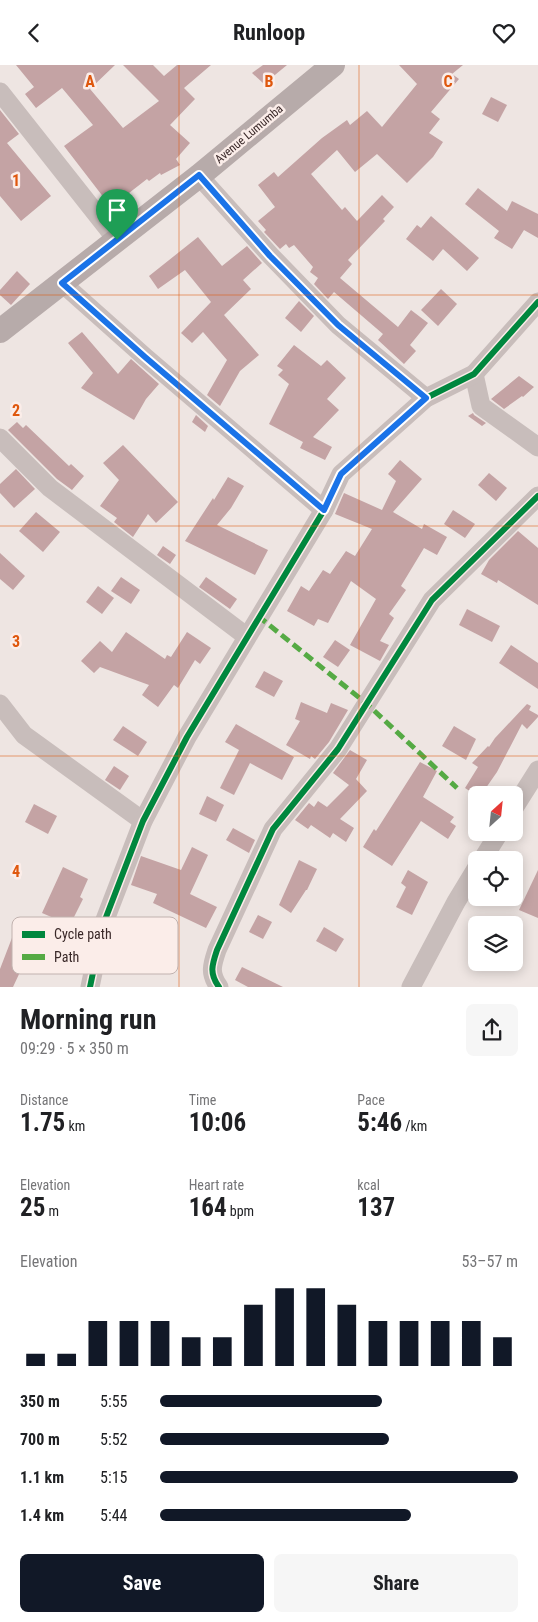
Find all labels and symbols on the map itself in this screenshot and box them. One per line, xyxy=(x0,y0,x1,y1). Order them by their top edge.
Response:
text: A xyxy=(85,72,95,91)
text: B xyxy=(265,72,274,91)
text: C xyxy=(443,72,453,91)
street label: Avenue Lumumba xyxy=(212,101,286,166)
text: 1 xyxy=(12,171,20,190)
pin xyxy=(96,189,138,240)
text: 2 xyxy=(12,401,20,420)
text: 3 xyxy=(12,632,20,651)
north arrow xyxy=(468,786,522,841)
text: 4 xyxy=(12,862,20,881)
legend xyxy=(12,917,178,974)
text: Cycle path xyxy=(54,926,112,942)
text: Path xyxy=(54,949,79,965)

